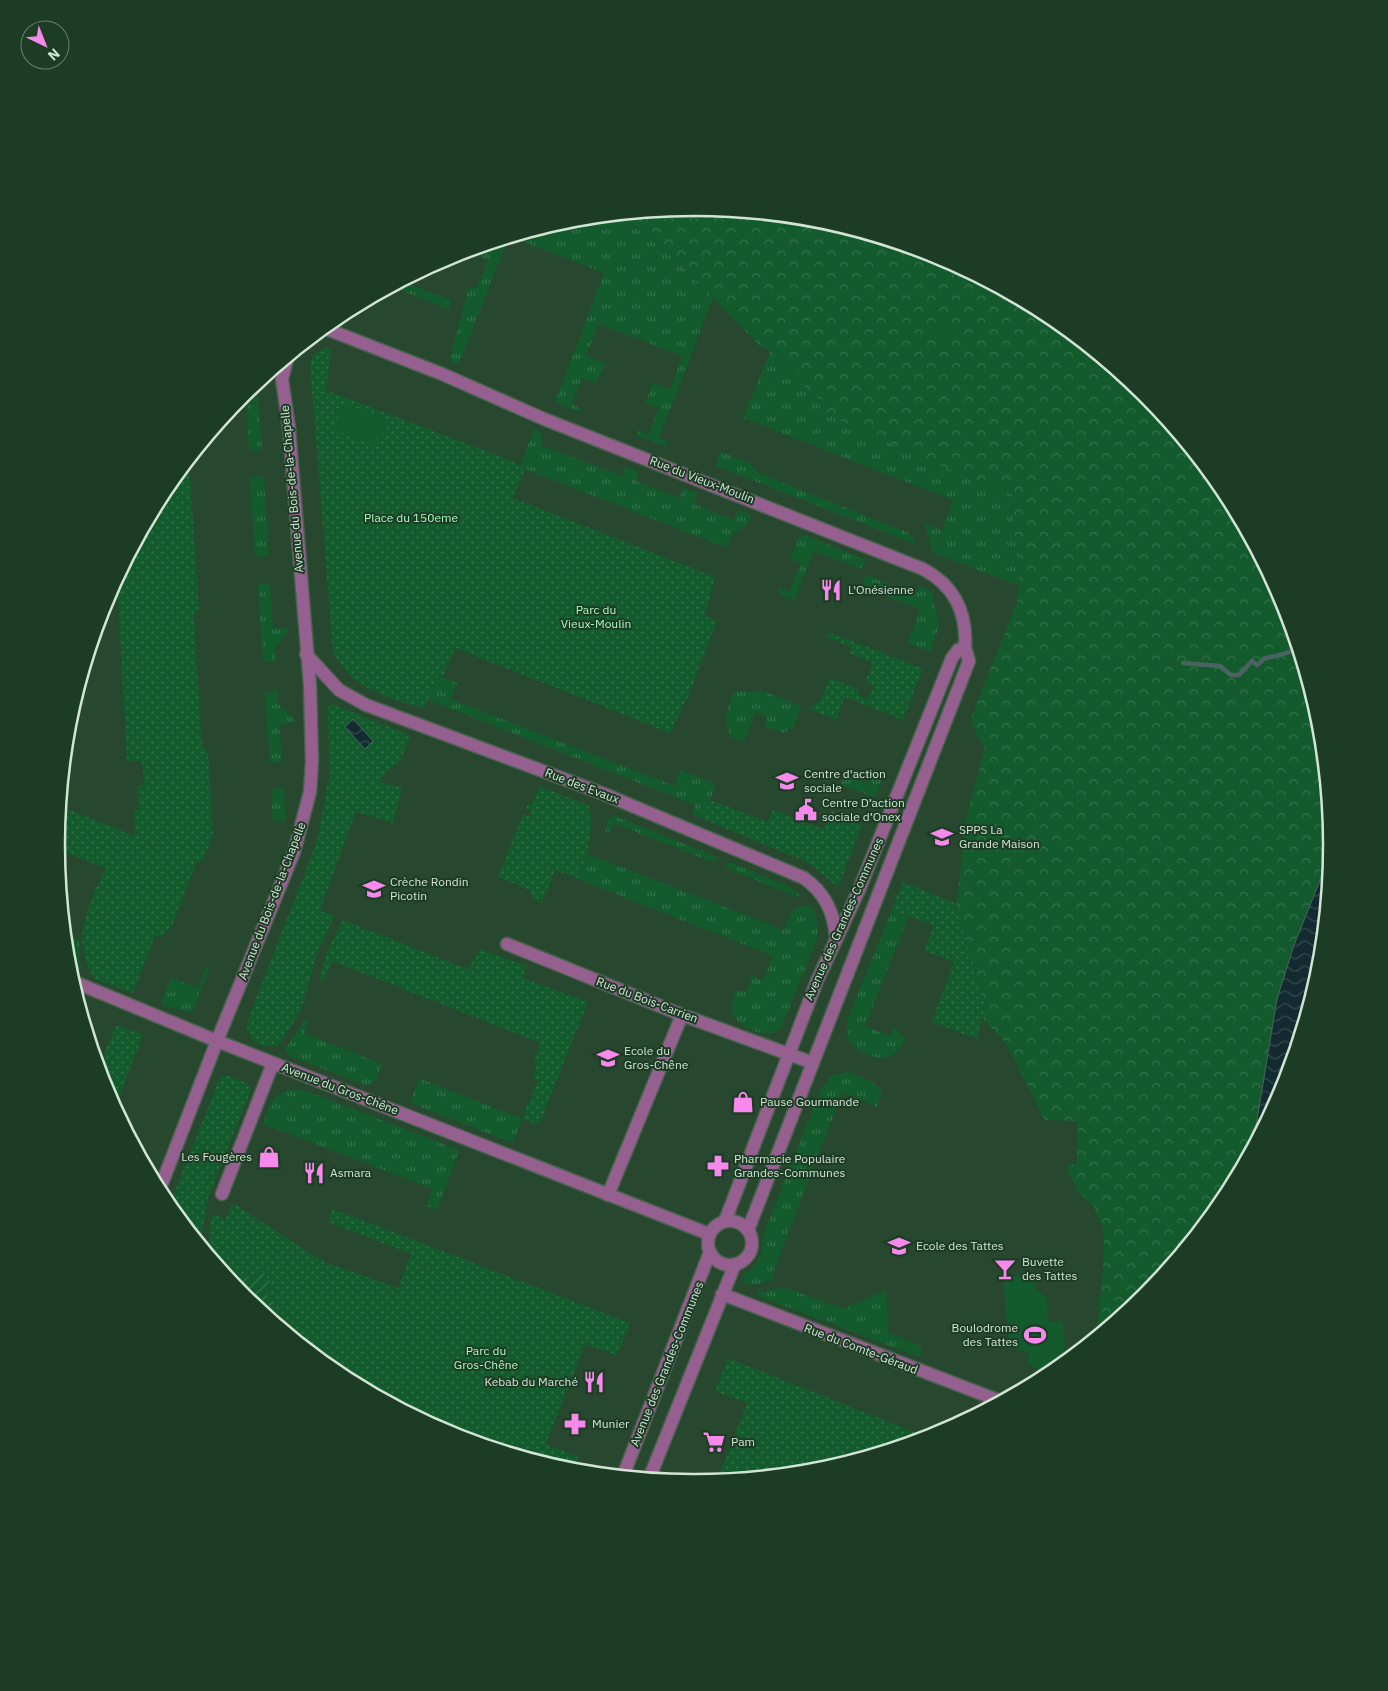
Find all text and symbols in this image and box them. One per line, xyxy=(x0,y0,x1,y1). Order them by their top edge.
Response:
north arrow xyxy=(20,20,70,70)
text: N xyxy=(44,44,64,65)
street label: Avenue du Bois-de-la-Chapelle xyxy=(277,404,306,573)
street label: Rue du Vieux-Moulin xyxy=(648,453,757,506)
park label: Place du 150eme xyxy=(364,510,458,525)
restaurant icon: L'Onésienne xyxy=(818,577,844,603)
place label: L'Onésienne xyxy=(848,582,914,597)
park label: Parc du Vieux-Moulin xyxy=(561,602,631,631)
street label: Rue des Evaux xyxy=(543,765,621,807)
place label: Centre d'action sociale xyxy=(804,766,886,795)
school or university icon: Centre d'action sociale xyxy=(774,768,800,794)
place label: Centre D’action sociale d’Onex xyxy=(822,795,905,824)
public building icon: Centre D’action sociale d’Onex xyxy=(793,797,819,823)
street label: Avenue du Bois-de-la-Chapelle xyxy=(234,819,309,982)
place label: SPPS La Grande Maison xyxy=(959,822,1040,851)
school or university icon: SPPS La Grande Maison xyxy=(929,824,955,850)
street label: Avenue des Grandes-Communes xyxy=(801,835,886,1002)
place label: Crèche Rondin Picotin xyxy=(390,874,468,903)
school or university icon: Crèche Rondin Picotin xyxy=(361,876,387,902)
street label: Rue du Bois-Carrien xyxy=(594,973,700,1026)
place label: Ecole du Gros-Chêne xyxy=(624,1043,689,1072)
school or university icon: Ecole du Gros-Chêne xyxy=(595,1045,621,1071)
street label: Avenue du Gros-Chêne xyxy=(280,1059,401,1118)
shop icon: Pause Gourmande xyxy=(730,1089,756,1115)
place label: Pause Gourmande xyxy=(760,1094,860,1109)
shop icon: Les Fougères xyxy=(256,1144,282,1170)
place label: Les Fougères xyxy=(181,1149,252,1164)
place label: Pharmacie Populaire Grandes-Communes xyxy=(734,1151,846,1180)
pharmacy icon: Pharmacie Populaire Grandes-Communes xyxy=(705,1153,731,1179)
restaurant icon: Asmara xyxy=(301,1160,327,1186)
place label: Asmara xyxy=(330,1165,372,1180)
school or university icon: Ecole des Tattes xyxy=(886,1233,912,1259)
place label: Ecole des Tattes xyxy=(916,1238,1004,1253)
place label: Buvette des Tattes xyxy=(1022,1254,1078,1283)
bar icon: Buvette des Tattes xyxy=(992,1256,1018,1282)
street label: Avenue des Grandes-Communes xyxy=(627,1279,707,1448)
street label: Rue du Comte-Géraud xyxy=(802,1320,920,1377)
place label: Boulodrome des Tattes xyxy=(952,1320,1018,1349)
sports icon: Boulodrome des Tattes xyxy=(1022,1322,1048,1348)
park label: Parc du Gros-Chêne xyxy=(454,1343,519,1372)
restaurant icon: Kebab du Marché xyxy=(581,1369,607,1395)
place label: Kebab du Marché xyxy=(484,1374,578,1389)
pharmacy icon: Munier xyxy=(562,1411,588,1437)
place label: Munier xyxy=(592,1416,630,1431)
supermarket icon: Pam xyxy=(701,1429,727,1455)
place label: Pam xyxy=(731,1434,755,1449)

